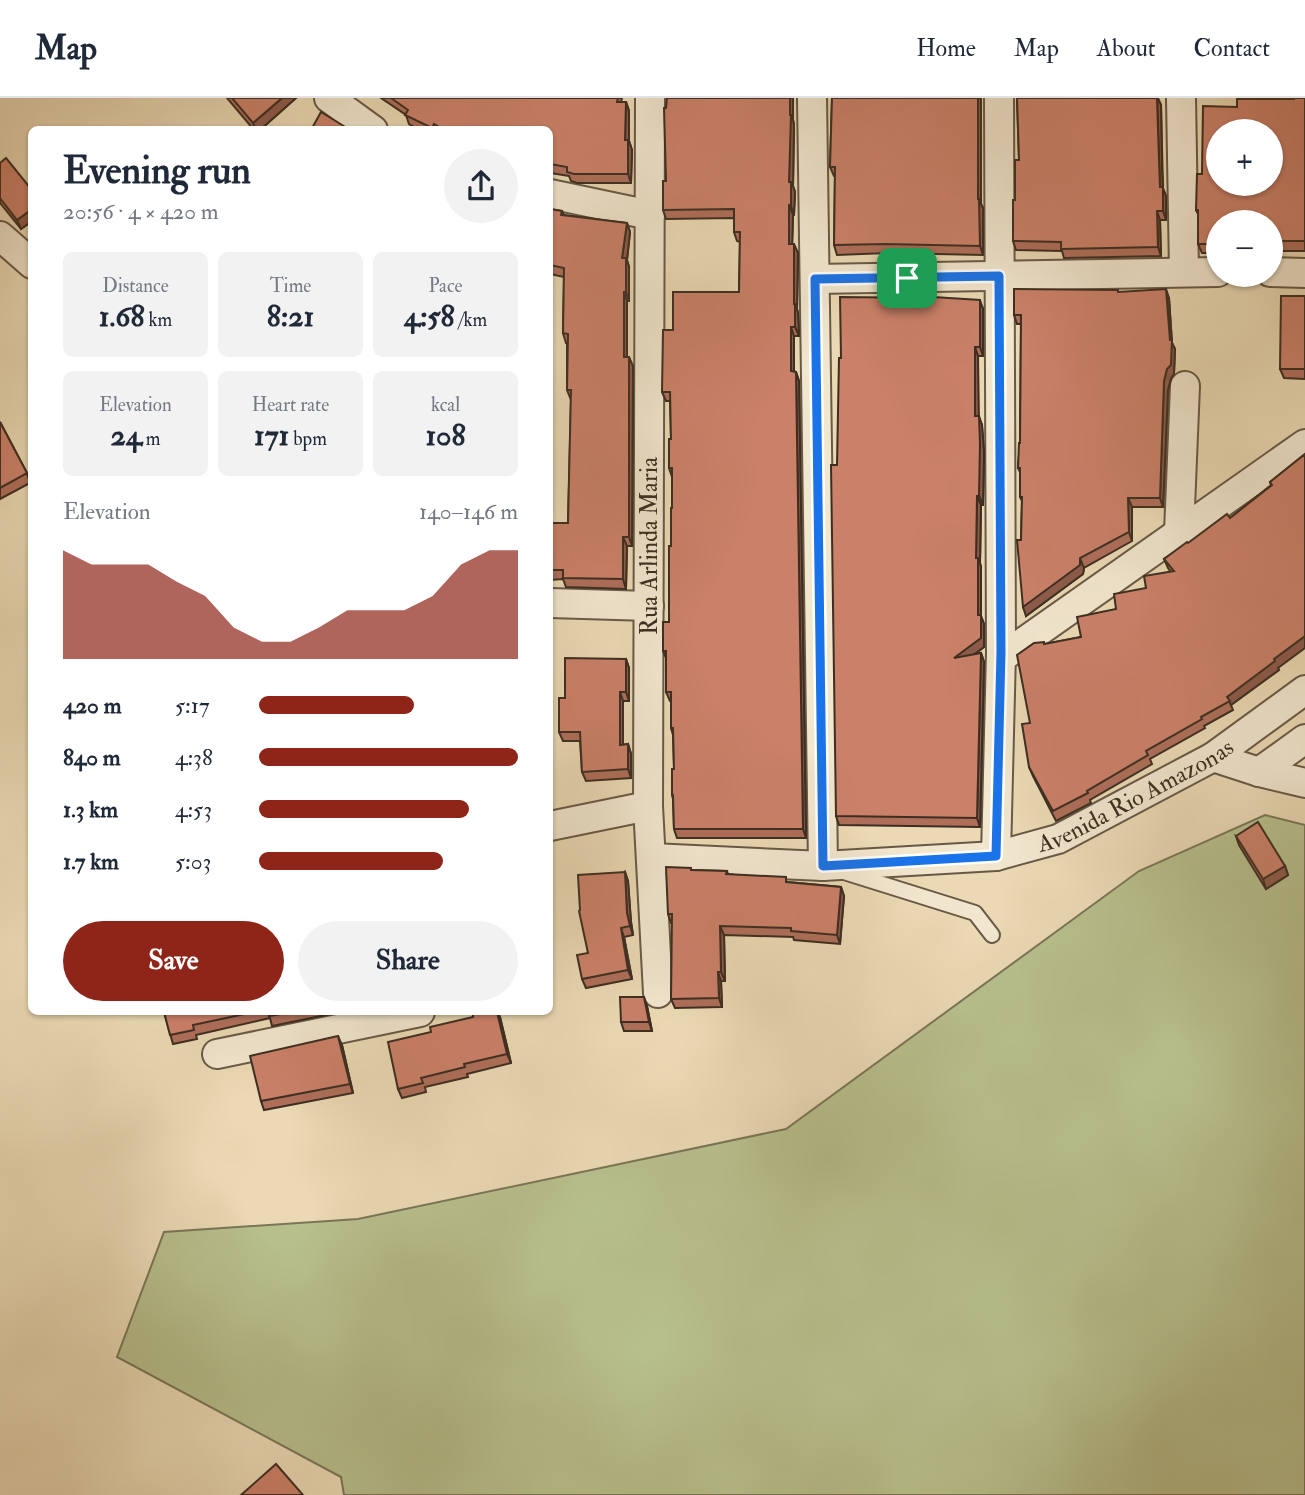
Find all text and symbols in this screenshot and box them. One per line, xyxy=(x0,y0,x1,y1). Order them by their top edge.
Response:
text: Map xyxy=(35,28,97,69)
text: Home xyxy=(916,33,976,64)
text: Map xyxy=(1014,33,1059,64)
text: About xyxy=(1097,33,1156,64)
text: Contact xyxy=(1194,33,1270,64)
map controls xyxy=(1206,119,1283,287)
button: + xyxy=(1206,119,1283,196)
text: Evening run xyxy=(63,147,251,195)
button: share xyxy=(444,149,518,223)
text: 20:56 · 4 × 420 m xyxy=(63,197,219,226)
button: − xyxy=(1206,210,1283,287)
pin xyxy=(877,248,937,308)
icon: arrive xyxy=(888,259,926,297)
text: Distance xyxy=(102,274,169,298)
text: Time xyxy=(270,274,311,298)
text: Pace xyxy=(428,274,463,298)
text: 1.68 xyxy=(99,298,144,335)
text: 8:21 xyxy=(267,298,314,335)
text: 4:58 xyxy=(404,298,455,335)
text: km xyxy=(144,308,172,332)
text: /km xyxy=(455,308,487,332)
text: Elevation xyxy=(99,393,172,417)
text: Heart rate xyxy=(252,393,329,417)
text: kcal xyxy=(431,393,460,417)
text: 24 xyxy=(110,417,142,454)
text: 171 xyxy=(254,417,289,454)
text: 108 xyxy=(426,417,466,454)
text: m xyxy=(142,427,161,451)
text: bpm xyxy=(289,427,327,451)
street label: Rua Arlinda Maria xyxy=(634,456,665,635)
text: Elevation xyxy=(63,497,151,526)
text: 140–146 m xyxy=(419,497,518,526)
text: 420 m xyxy=(63,691,122,720)
text: 5:17 xyxy=(175,691,210,720)
street label: Avenida Rio Amazonas xyxy=(1033,732,1240,860)
text: 840 m xyxy=(63,743,121,772)
text: 4:38 xyxy=(175,743,213,772)
text: 1.3 km xyxy=(63,795,118,824)
text: 4:53 xyxy=(175,795,212,824)
text: 1.7 km xyxy=(63,847,119,876)
text: 5:03 xyxy=(175,847,211,876)
button: Save xyxy=(63,921,284,1001)
button: Share xyxy=(298,921,518,1001)

